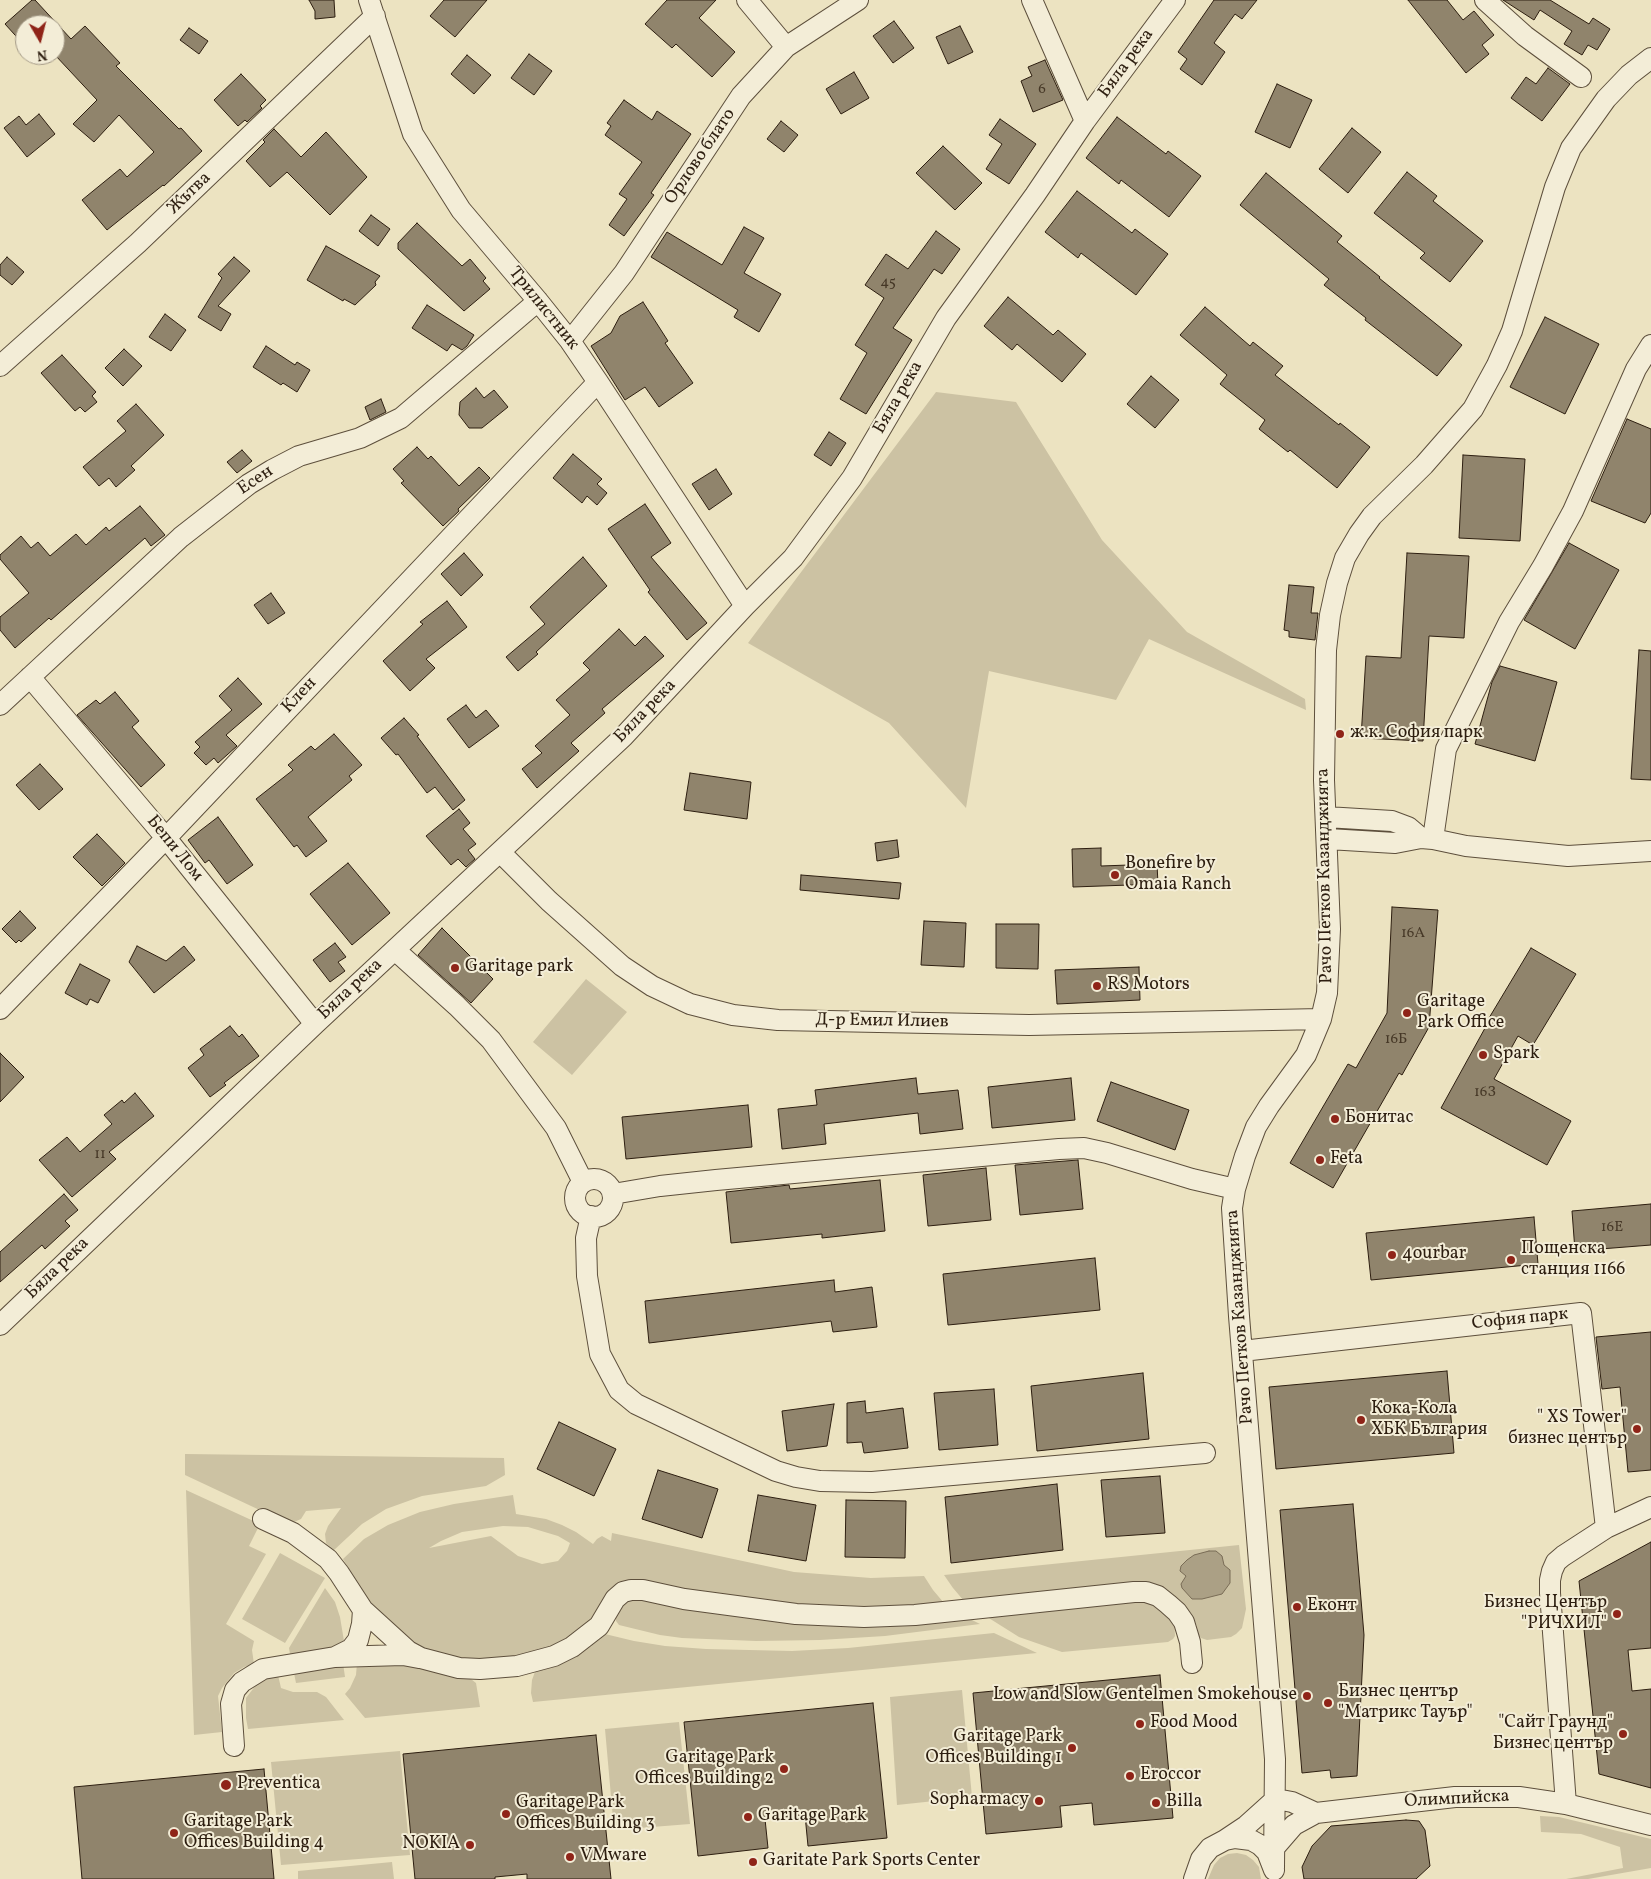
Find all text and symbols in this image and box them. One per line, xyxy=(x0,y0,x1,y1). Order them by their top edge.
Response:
north arrow xyxy=(15,15,65,65)
street label: Бяла река xyxy=(1095,25,1159,103)
text: N xyxy=(36,44,48,64)
house number: 6 xyxy=(1038,81,1046,99)
street label: Орлово блато xyxy=(661,105,741,209)
street label: Жътва xyxy=(164,168,216,220)
street label: Трилистник xyxy=(503,263,583,355)
house number: 45 xyxy=(880,274,896,292)
street label: Бяла река xyxy=(870,358,928,438)
street label: Есен xyxy=(234,461,278,501)
street label: Клен xyxy=(278,673,322,719)
street label: Бяла река xyxy=(610,676,682,748)
place label: ж.к. София парк xyxy=(1350,723,1483,745)
marker: ж.к. София парк xyxy=(1334,728,1346,740)
street label: Рачо Петков Казанджията xyxy=(1313,768,1339,984)
street label: Бепи Лом xyxy=(141,812,207,886)
place label: Bonefire by Omaia Ranch xyxy=(1125,854,1231,896)
marker: Bonefire by Omaia Ranch xyxy=(1109,869,1121,881)
house number: 16А xyxy=(1401,925,1425,943)
street label: Бяла река xyxy=(314,955,388,1025)
place label: Garitage park xyxy=(465,957,573,979)
marker: Garitage park xyxy=(449,962,461,974)
place label: RS Motors xyxy=(1107,975,1190,997)
marker: RS Motors xyxy=(1091,980,1103,992)
place label: Garitage Park Office xyxy=(1417,992,1504,1034)
marker: Garitage Park Office xyxy=(1401,1007,1413,1019)
street label: Д-р Емил Илиев xyxy=(815,1010,949,1034)
house number: 16Б xyxy=(1385,1031,1407,1049)
place label: Spark xyxy=(1493,1044,1540,1066)
marker: Spark xyxy=(1477,1049,1489,1061)
house number: 16З xyxy=(1474,1084,1496,1102)
place label: Бонитас xyxy=(1345,1108,1414,1130)
marker: Бонитас xyxy=(1329,1113,1341,1125)
house number: 11 xyxy=(94,1146,106,1164)
place label: Feta xyxy=(1330,1149,1363,1171)
marker: Feta xyxy=(1314,1154,1326,1166)
street label: Рачо Петков Казанджията xyxy=(1223,1209,1259,1425)
house number: 16Е xyxy=(1601,1219,1623,1237)
street label: Бяла река xyxy=(22,1233,94,1305)
place label: Пощенска станция 1166 xyxy=(1521,1239,1625,1282)
place label: 4ourbar xyxy=(1402,1244,1466,1266)
marker: 4ourbar xyxy=(1386,1249,1398,1261)
marker: Пощенска станция 1166 xyxy=(1505,1254,1517,1266)
street label: София парк xyxy=(1471,1304,1569,1336)
place label: Кока-Кола ХБК България xyxy=(1371,1399,1487,1442)
place label: " XS Tower" бизнес център xyxy=(1508,1408,1627,1450)
marker: Кока-Кола ХБК България xyxy=(1355,1414,1367,1426)
marker: " XS Tower" бизнес център xyxy=(1631,1423,1643,1435)
place label: Бизнес Център "РИЧХИЛ" xyxy=(1484,1593,1607,1636)
place label: Еконт xyxy=(1307,1596,1357,1618)
marker: Еконт xyxy=(1291,1601,1303,1613)
marker: Бизнес Център "РИЧХИЛ" xyxy=(1611,1608,1623,1620)
place label: Бизнес център "Матрикс Тауър" xyxy=(1338,1682,1473,1725)
place label: Low and Slow Gentelmen Smokehouse xyxy=(993,1685,1297,1707)
marker: Low and Slow Gentelmen Smokehouse xyxy=(1301,1690,1313,1702)
marker: Бизнес център "Матрикс Тауър" xyxy=(1322,1697,1334,1709)
place label: Food Mood xyxy=(1150,1713,1238,1735)
place label: "Сайт Граунд" Бизнес център xyxy=(1493,1713,1613,1756)
marker: Food Mood xyxy=(1134,1718,1146,1730)
place label: Garitage Park Offices Building 1 xyxy=(926,1727,1062,1770)
marker: "Сайт Граунд" Бизнес център xyxy=(1617,1728,1629,1740)
marker: Garitage Park Offices Building 1 xyxy=(1066,1742,1078,1754)
place label: Garitage Park Offices Building 2 xyxy=(635,1748,774,1790)
marker: Garitage Park Offices Building 2 xyxy=(778,1763,790,1775)
place label: Eroccor xyxy=(1140,1765,1201,1787)
marker: Eroccor xyxy=(1124,1770,1136,1782)
place label: Preventica xyxy=(237,1774,321,1796)
marker: Preventica xyxy=(219,1778,233,1792)
street label: Олимпийска xyxy=(1404,1786,1510,1814)
place label: Sopharmacy xyxy=(929,1790,1029,1812)
place label: Billa xyxy=(1166,1792,1202,1814)
place label: Garitage Park Offices Building 3 xyxy=(516,1793,655,1836)
marker: Sopharmacy xyxy=(1033,1795,1045,1807)
marker: Billa xyxy=(1150,1797,1162,1809)
place label: Garitage Park xyxy=(758,1806,866,1828)
marker: Garitage Park Offices Building 3 xyxy=(500,1808,512,1820)
marker: Garitage Park xyxy=(742,1811,754,1823)
place label: Garitage Park Offices Building 4 xyxy=(184,1812,324,1855)
marker: Garitage Park Offices Building 4 xyxy=(168,1827,180,1839)
place label: NOKIA xyxy=(402,1834,460,1856)
marker: NOKIA xyxy=(464,1839,476,1851)
place label: VMware xyxy=(580,1846,647,1868)
marker: VMware xyxy=(564,1851,576,1863)
place label: Garitate Park Sports Center xyxy=(763,1851,980,1873)
marker: Garitate Park Sports Center xyxy=(747,1856,759,1868)

